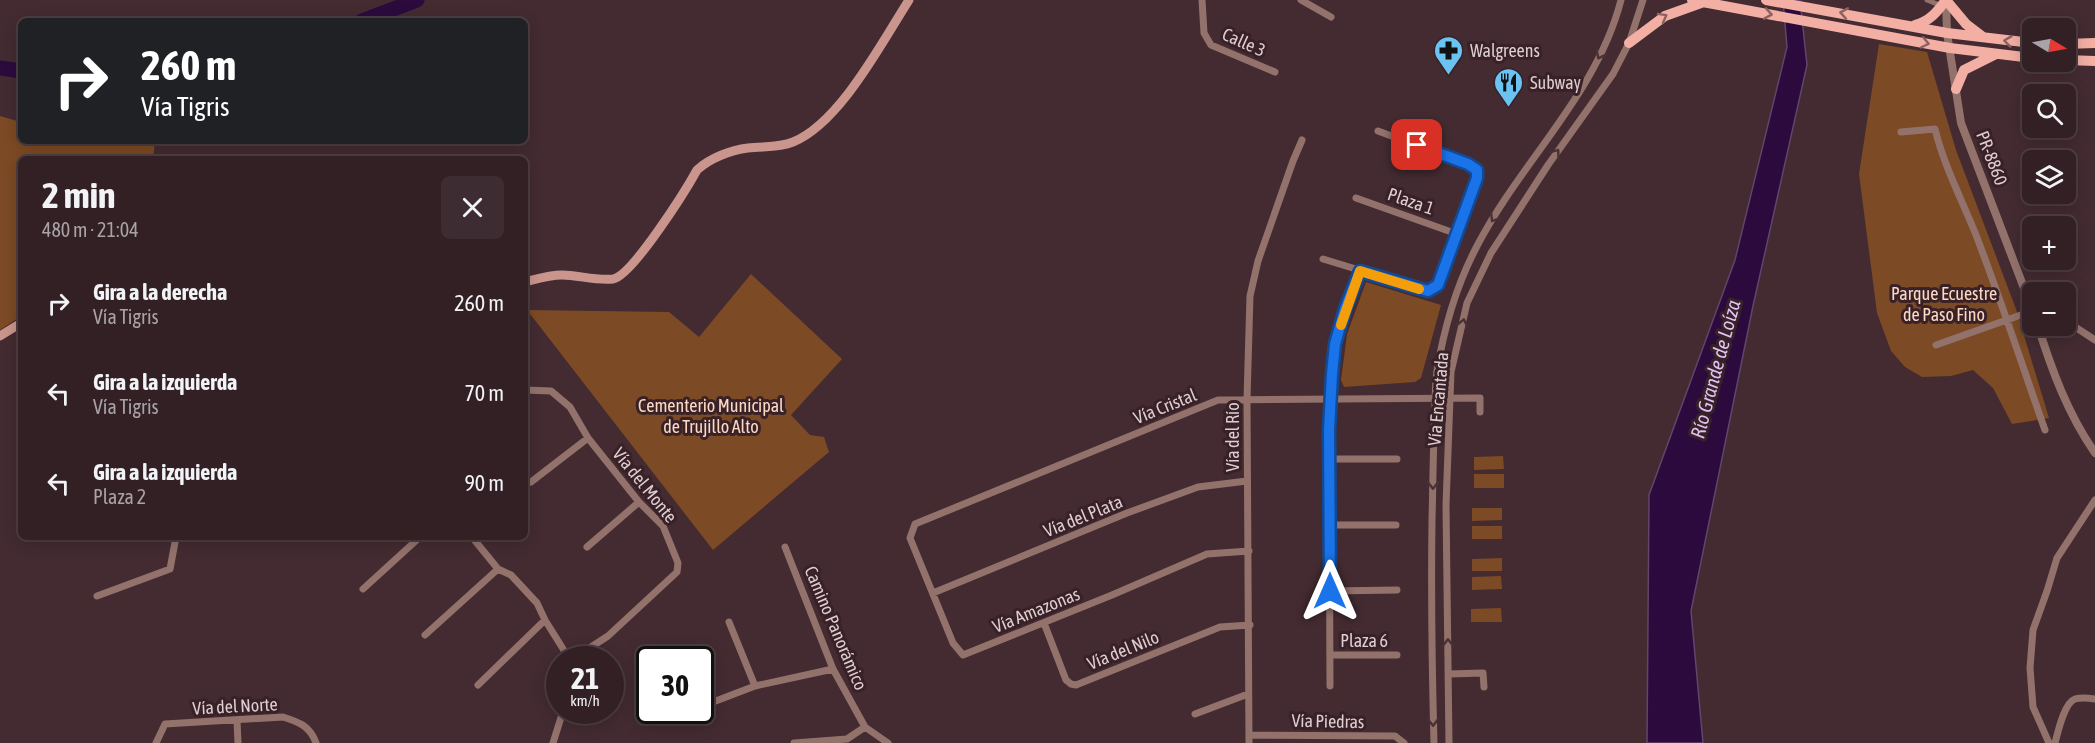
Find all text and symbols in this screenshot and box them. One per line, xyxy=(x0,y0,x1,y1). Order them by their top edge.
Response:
one-way arrow xyxy=(1762,7,1772,20)
one-way arrow xyxy=(1840,8,1849,20)
one-way arrow xyxy=(1657,13,1667,25)
north arrow xyxy=(2022,18,2076,72)
map controls xyxy=(2022,18,2076,336)
street label: Calle 3 xyxy=(1219,23,1269,61)
pharmacy icon: Walgreens xyxy=(1433,34,1465,76)
one-way arrow xyxy=(1920,35,1930,48)
one-way arrow xyxy=(2003,35,2012,47)
place label: Walgreens xyxy=(1470,40,1540,61)
text: 260 m xyxy=(141,41,236,89)
icon: right xyxy=(42,42,120,120)
one-way arrow xyxy=(1596,48,1608,59)
restaurant icon: Subway xyxy=(1493,66,1525,108)
place label: Subway xyxy=(1530,72,1581,93)
button: search xyxy=(2022,84,2076,138)
text: Vía Tigris xyxy=(141,91,230,122)
pin xyxy=(1391,119,1442,170)
icon: arrive xyxy=(1400,128,1433,161)
street label: PR-8860 xyxy=(1972,128,2012,188)
one-way arrow xyxy=(1549,149,1560,160)
button: layers xyxy=(2022,150,2076,204)
text: 2 min xyxy=(42,174,116,216)
button: close xyxy=(441,176,504,239)
street label: Plaza 1 xyxy=(1385,183,1437,219)
one-way arrow xyxy=(1490,212,1502,222)
button: + xyxy=(2022,216,2076,270)
text: 480 m · 21:04 xyxy=(42,218,139,241)
text: Gira a la derecha xyxy=(93,279,227,305)
button: − xyxy=(2022,282,2076,336)
park label: Parque Ecuestre de Paso Fino xyxy=(1891,283,1997,325)
icon: right xyxy=(42,287,75,320)
text: 260 m xyxy=(454,290,504,316)
water label: Río Grande de Loíza xyxy=(1685,297,1745,441)
text: Vía Tigris xyxy=(93,305,159,328)
one-way arrow xyxy=(1455,318,1468,328)
street label: Vía Encantada xyxy=(1423,351,1453,447)
text: Gira a la izquierda xyxy=(93,369,237,395)
icon: left xyxy=(42,377,75,410)
text: 70 m xyxy=(464,380,504,406)
street label: Vía Cristal xyxy=(1130,384,1200,428)
text: Vía Tigris xyxy=(93,395,159,418)
park label: Cementerio Municipal de Trujillo Alto xyxy=(638,395,784,437)
street label: Vía del Río xyxy=(1222,402,1243,472)
street label: Vía del Monte xyxy=(608,443,682,527)
text: Gira a la izquierda xyxy=(93,459,237,485)
icon: left xyxy=(42,467,75,500)
text: 90 m xyxy=(464,470,504,496)
one-way arrow xyxy=(1426,481,1439,490)
text: Plaza 2 xyxy=(93,485,146,508)
street label: Vía del Plata xyxy=(1040,491,1126,541)
position arrow xyxy=(1298,559,1362,623)
street label: Camino Panorámico xyxy=(800,563,872,693)
street label: Vía Amazonas xyxy=(989,583,1083,637)
street label: Vía del Nilo xyxy=(1084,626,1162,674)
street label: Plaza 6 xyxy=(1340,630,1388,651)
one-way arrow xyxy=(1442,638,1454,647)
speed limit sign: 30 xyxy=(636,646,714,724)
text: 21 xyxy=(571,661,599,695)
text: km/h xyxy=(570,692,600,709)
street label: Vía del Norte xyxy=(192,693,278,719)
street label: Vía Piedras xyxy=(1291,710,1365,732)
one-way arrow xyxy=(1427,718,1439,727)

